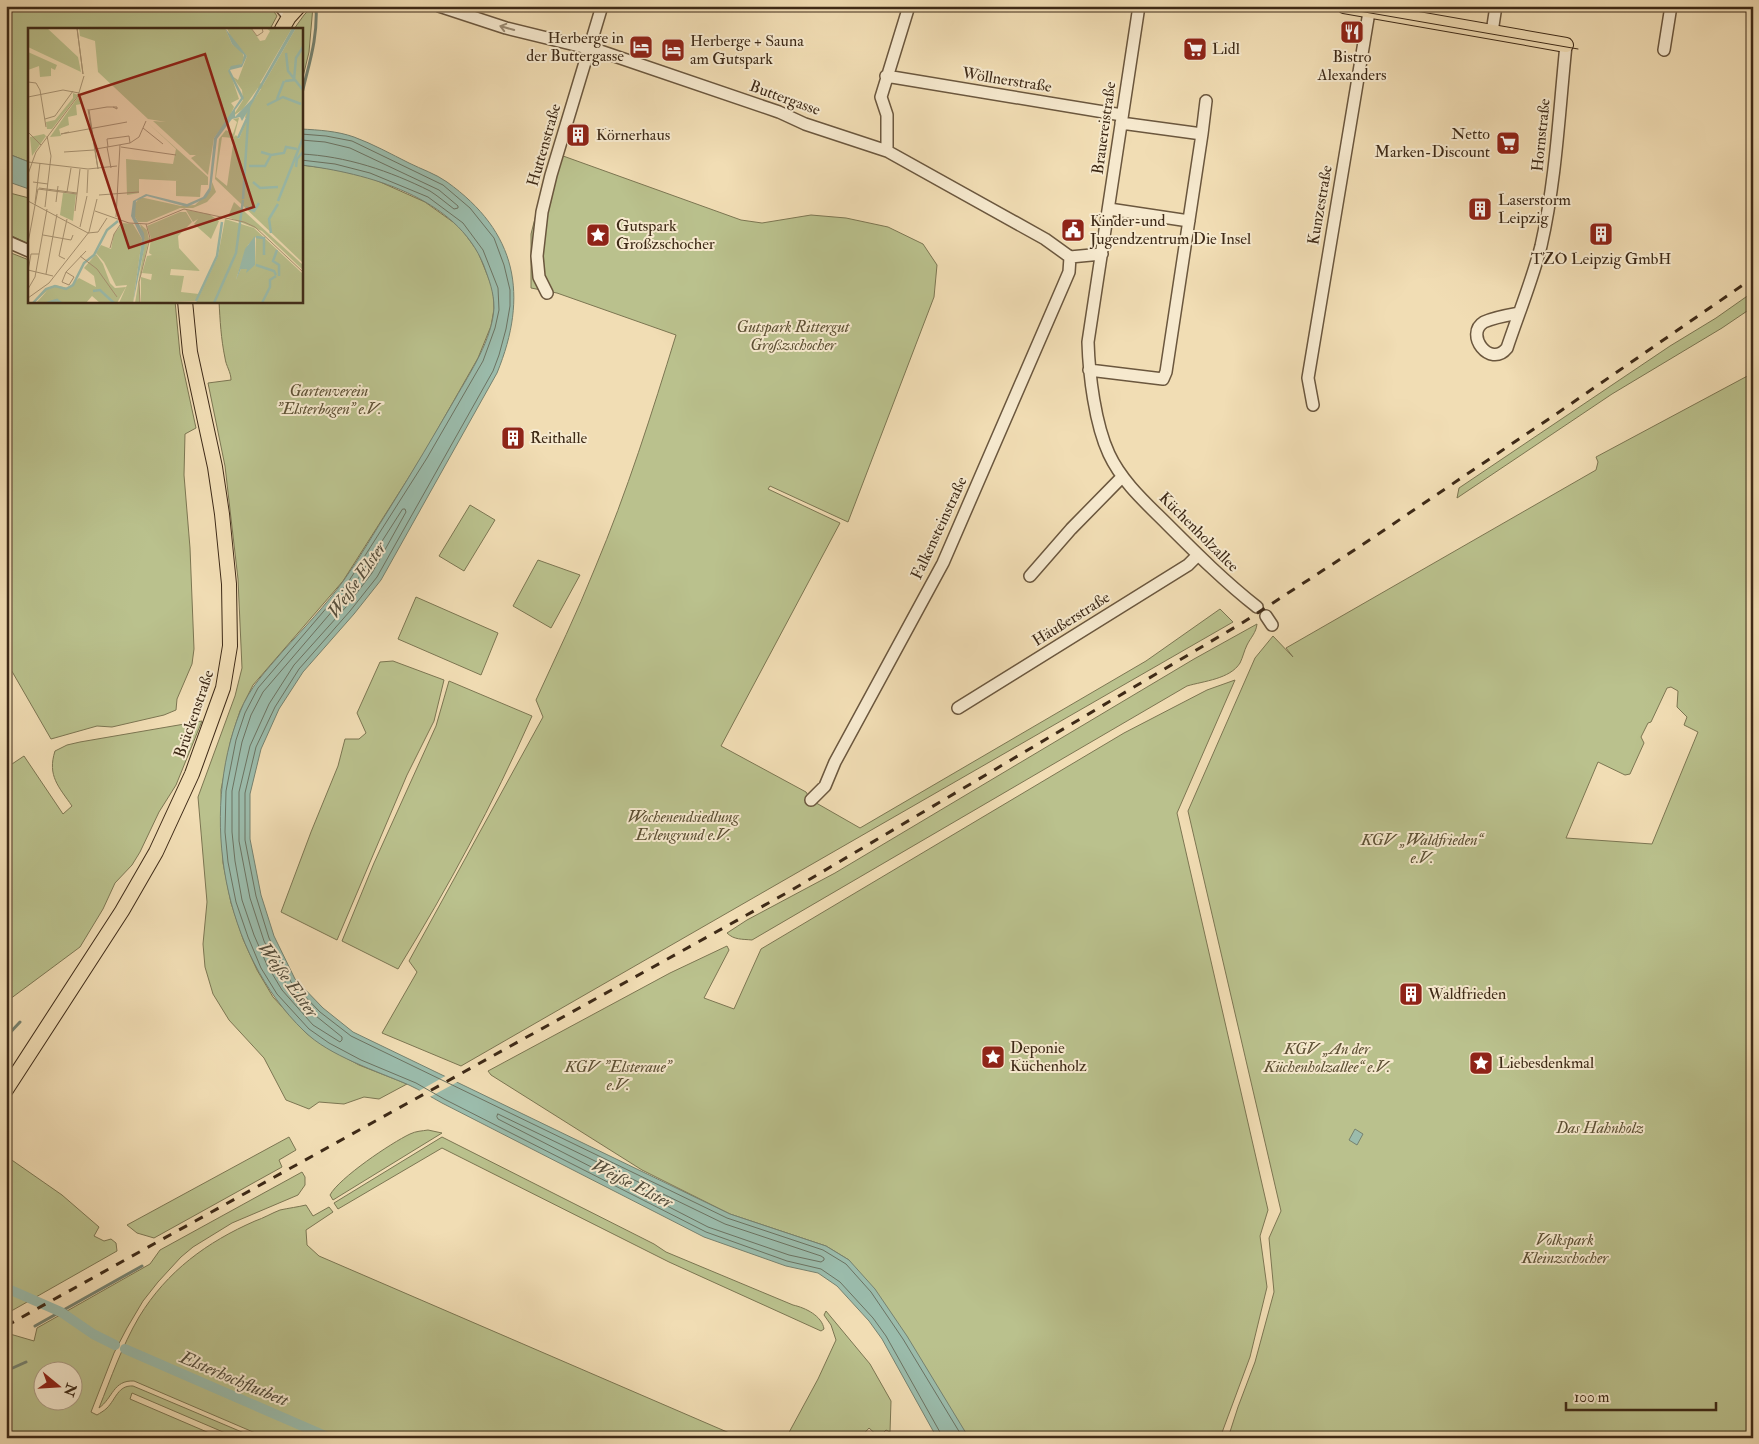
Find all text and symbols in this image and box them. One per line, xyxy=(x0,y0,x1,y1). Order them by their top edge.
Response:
restaurant icon: Bistro Alexanders xyxy=(1339,19,1365,45)
one-way arrow xyxy=(499,23,515,32)
inset map xyxy=(28,28,302,302)
place label: Herberge in der Buttergasse xyxy=(526,28,624,66)
place label: Herberge + Sauna am Gutspark xyxy=(690,31,804,70)
hotel icon: Herberge in der Buttergasse xyxy=(628,34,654,60)
supermarket icon: Lidl xyxy=(1182,36,1208,62)
hotel icon: Herberge + Sauna am Gutspark xyxy=(660,37,686,63)
place label: Lidl xyxy=(1212,39,1240,59)
place label: Bistro Alexanders xyxy=(1317,47,1386,85)
street label: Wöllnerstraße xyxy=(960,63,1053,97)
street label: Buttergasse xyxy=(747,76,823,120)
street label: Brauereistraße xyxy=(1088,80,1120,176)
street label: Hornstraße xyxy=(1527,97,1555,173)
street label: Huttenstraße xyxy=(523,101,565,189)
building icon: Körnerhaus xyxy=(565,122,591,148)
place label: Netto Marken-Discount xyxy=(1375,124,1490,162)
place label: Körnerhaus xyxy=(596,125,670,145)
supermarket icon: Netto Marken-Discount xyxy=(1495,130,1521,156)
street label: Kunzestraße xyxy=(1303,163,1337,246)
place label: Laserstorm Leipzig xyxy=(1498,190,1572,229)
building icon: Laserstorm Leipzig xyxy=(1467,196,1493,222)
place label: Kinder-und Jugendzentrum Die Insel xyxy=(1089,211,1251,250)
place label: Gutspark Großzschocher xyxy=(616,216,715,254)
public building icon: Kinder-und Jugendzentrum Die Insel xyxy=(1060,217,1086,243)
building icon: TZO Leipzig GmbH xyxy=(1588,221,1614,247)
place icon: Gutspark Großzschocher xyxy=(585,222,611,248)
place label: TZO Leipzig GmbH xyxy=(1531,249,1671,270)
park label: Gutspark Rittergut Großzschocher xyxy=(737,317,851,355)
park label: Gartenverein "Elsterbogen" e.V. xyxy=(277,381,383,419)
building icon: Reithalle xyxy=(500,425,526,451)
place label: Reithalle xyxy=(530,428,587,448)
street label: Falkensteinstraße xyxy=(906,473,972,583)
street label: Küchenholzallee xyxy=(1155,488,1243,576)
water label: Weiße Elster xyxy=(322,536,392,623)
street label: Häußerstraße xyxy=(1028,587,1114,651)
street label: Brückenstraße xyxy=(170,667,219,761)
park label: Wochenendsiedlung Erlengrund e.V. xyxy=(627,807,740,845)
park label: KGV „Waldfrieden“ e.V. xyxy=(1360,830,1486,868)
water label: Weiße Elster xyxy=(253,938,324,1023)
building icon: Waldfrieden xyxy=(1398,981,1424,1007)
place label: Waldfrieden xyxy=(1427,984,1506,1004)
place label: Deponie Küchenholz xyxy=(1010,1038,1087,1076)
park label: KGV „An der Küchenholzallee“ e.V. xyxy=(1263,1039,1392,1077)
place icon: Deponie Küchenholz xyxy=(980,1044,1006,1070)
place icon: Liebesdenkmal xyxy=(1468,1050,1494,1076)
place label: Liebesdenkmal xyxy=(1498,1053,1594,1073)
park label: KGV "Elsteraue" e.V. xyxy=(564,1057,673,1095)
park label: Das Hahnholz xyxy=(1555,1118,1644,1138)
water label: Weiße Elster xyxy=(588,1154,677,1215)
park label: Volkspark Kleinzschocher xyxy=(1521,1230,1609,1268)
water label: Elsterhochflutbett xyxy=(175,1345,292,1412)
north arrow xyxy=(32,1362,82,1412)
scale bar xyxy=(1566,1379,1716,1411)
text: N xyxy=(60,1380,80,1399)
text: 100 m xyxy=(1574,1388,1610,1407)

